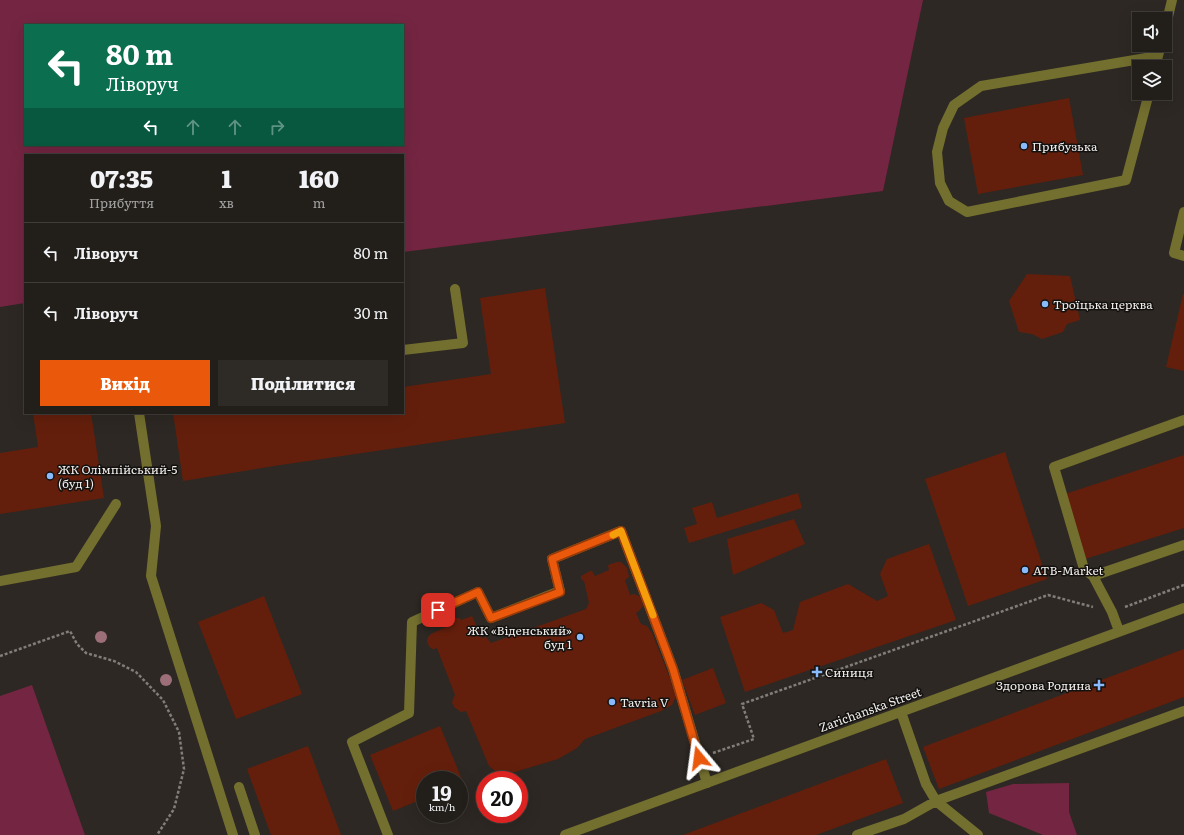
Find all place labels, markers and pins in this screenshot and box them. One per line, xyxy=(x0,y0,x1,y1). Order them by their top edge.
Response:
place label: Прибузька xyxy=(1032,137,1098,155)
marker: Прибузька xyxy=(1019,141,1029,151)
place label: Троїцька церква xyxy=(1053,295,1153,313)
marker: Троїцька церква xyxy=(1040,299,1050,309)
place label: ЖК Олімпійський-5 (буд 1) xyxy=(58,460,177,492)
marker: ЖК Олімпійський-5 (буд 1) xyxy=(45,471,55,481)
place label: ATB-Market xyxy=(1033,561,1103,579)
marker: ATB-Market xyxy=(1020,565,1030,575)
pin xyxy=(421,593,455,627)
place label: ЖК «Віденський» буд 1 xyxy=(467,621,572,653)
marker: ЖК «Віденський» буд 1 xyxy=(575,632,585,642)
place label: Синиця xyxy=(825,663,873,681)
marker: Синиця xyxy=(812,667,822,677)
place label: Здорова Родина xyxy=(996,676,1092,694)
marker: Здорова Родина xyxy=(1094,680,1104,690)
place label: Tavria V xyxy=(620,693,669,711)
marker: Tavria V xyxy=(607,697,617,707)

